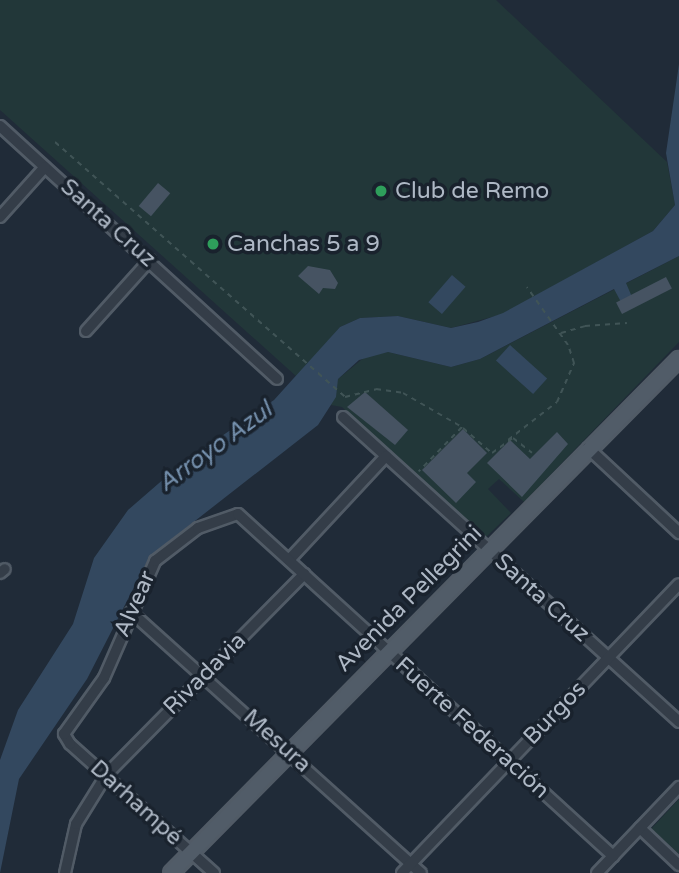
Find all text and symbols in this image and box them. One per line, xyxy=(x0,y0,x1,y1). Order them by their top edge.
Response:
street label: Santa Cruz xyxy=(55,173,161,273)
place label: Club de Remo xyxy=(395,177,549,205)
marker: Club de Remo xyxy=(373,183,389,199)
place label: Canchas 5 a 9 xyxy=(227,230,380,258)
marker: Canchas 5 a 9 xyxy=(205,236,221,252)
water label: Arroyo Azul xyxy=(152,396,278,498)
street label: Avenida Pellegrini xyxy=(330,520,488,678)
street label: Santa Cruz xyxy=(489,548,595,648)
street label: Alvear xyxy=(108,567,162,641)
street label: Rivadavia xyxy=(158,627,252,721)
street label: Fuerte Federación xyxy=(389,652,555,804)
street label: Burgos xyxy=(518,675,592,751)
street label: Mesura xyxy=(237,703,317,779)
street label: Darhampé xyxy=(84,754,188,852)

